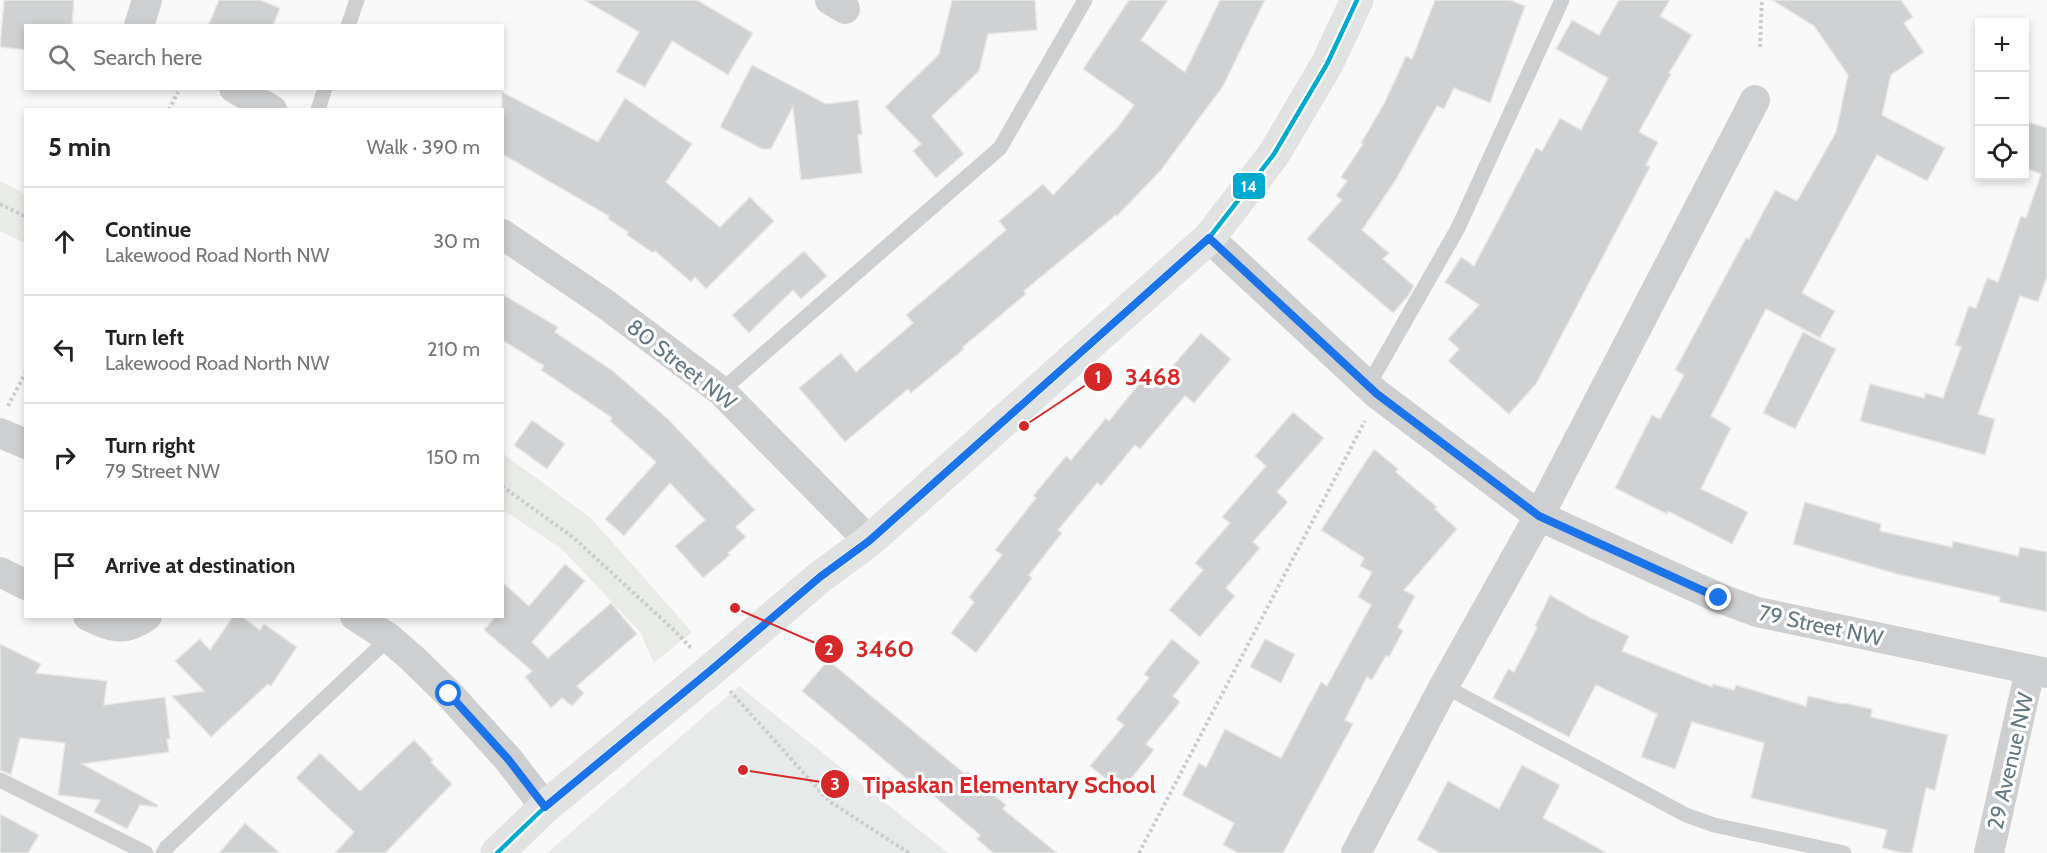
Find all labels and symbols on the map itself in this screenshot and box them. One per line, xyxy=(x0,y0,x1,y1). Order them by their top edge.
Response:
line badge: 14 xyxy=(1232,172,1266,200)
text: 14 xyxy=(1241,177,1257,196)
street label: 80 Street NW xyxy=(622,313,742,416)
callout: 3468 xyxy=(1083,356,1193,398)
text: 3468 xyxy=(1125,362,1181,391)
text: 1 xyxy=(1095,366,1101,388)
route end xyxy=(1705,584,1731,610)
street label: 79 Street NW xyxy=(1756,599,1886,652)
callout: 3460 xyxy=(814,628,926,670)
text: 3460 xyxy=(856,634,914,663)
text: 2 xyxy=(824,638,834,660)
route start xyxy=(435,680,461,706)
street label: 29 Avenue NW xyxy=(1982,690,2039,832)
callout: Tipaskan Elementary School xyxy=(820,763,1168,805)
text: Tipaskan Elementary School xyxy=(862,770,1156,799)
text: 3 xyxy=(830,773,840,795)

